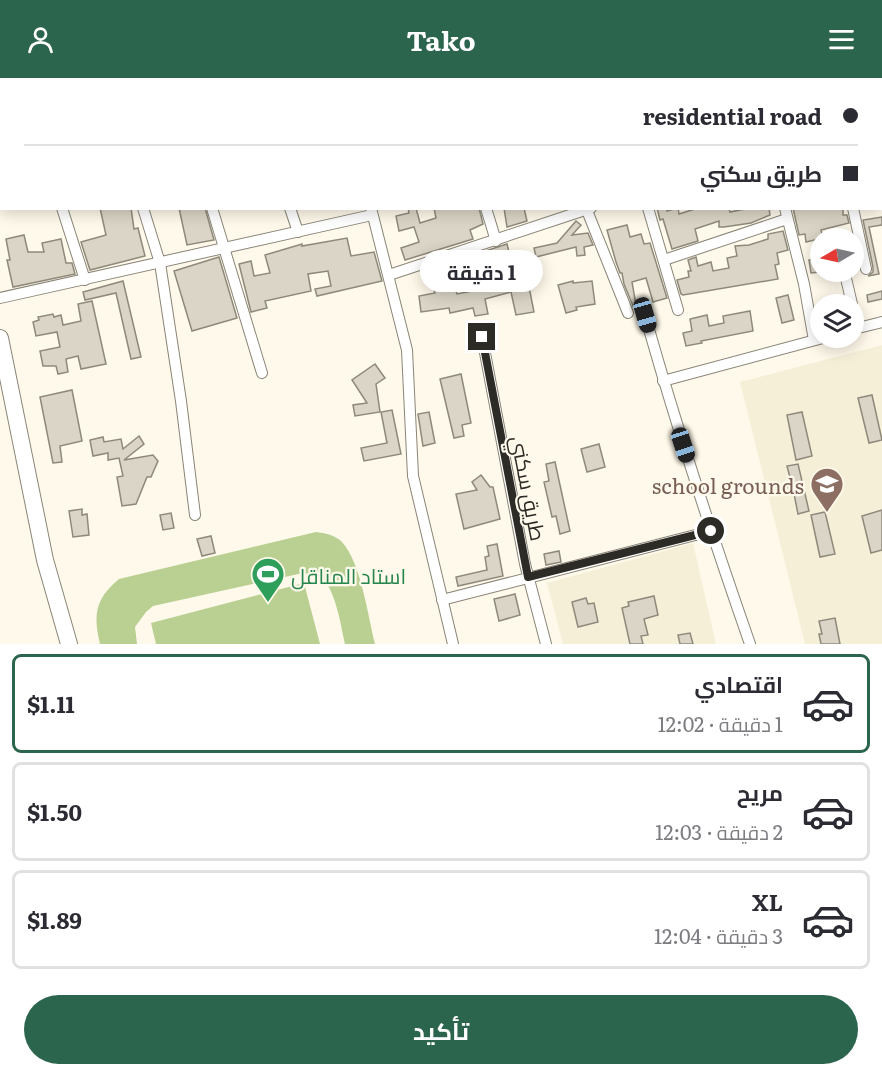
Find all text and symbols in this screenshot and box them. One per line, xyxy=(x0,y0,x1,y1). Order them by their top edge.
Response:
text: Tako xyxy=(407,19,476,59)
icon: person xyxy=(24,23,57,56)
icon: menu xyxy=(825,23,858,56)
text: residential road xyxy=(643,99,822,132)
text: طريق سكني xyxy=(700,156,822,189)
north arrow xyxy=(810,228,864,282)
map controls xyxy=(810,228,864,348)
callout: 1 دقيقة xyxy=(420,250,544,292)
text: 1 دقيقة xyxy=(447,256,516,286)
button: layers xyxy=(810,294,864,348)
car xyxy=(631,295,659,335)
route end xyxy=(468,323,495,350)
car xyxy=(669,425,697,465)
street label: طريق سكني xyxy=(502,433,555,544)
school or university icon: school grounds xyxy=(809,466,845,513)
place label: school grounds xyxy=(652,469,804,500)
route start xyxy=(697,517,724,544)
sports icon: استاد المناقل xyxy=(250,556,286,603)
place label: استاد المناقل xyxy=(291,559,406,590)
text: اقتصادي xyxy=(694,667,783,700)
icon: car xyxy=(801,677,855,731)
text: $1.11 xyxy=(27,687,75,720)
text: 1 دقيقة · 12:02 xyxy=(658,708,783,738)
text: مريح xyxy=(737,775,783,808)
icon: car xyxy=(801,785,855,839)
text: $1.50 xyxy=(27,795,82,828)
text: 2 دقيقة · 12:03 xyxy=(655,816,783,846)
text: XL xyxy=(752,885,783,918)
icon: car xyxy=(801,893,855,947)
text: $1.89 xyxy=(27,903,82,936)
text: 3 دقيقة · 12:04 xyxy=(654,920,783,950)
button: تأكيد xyxy=(24,995,858,1064)

